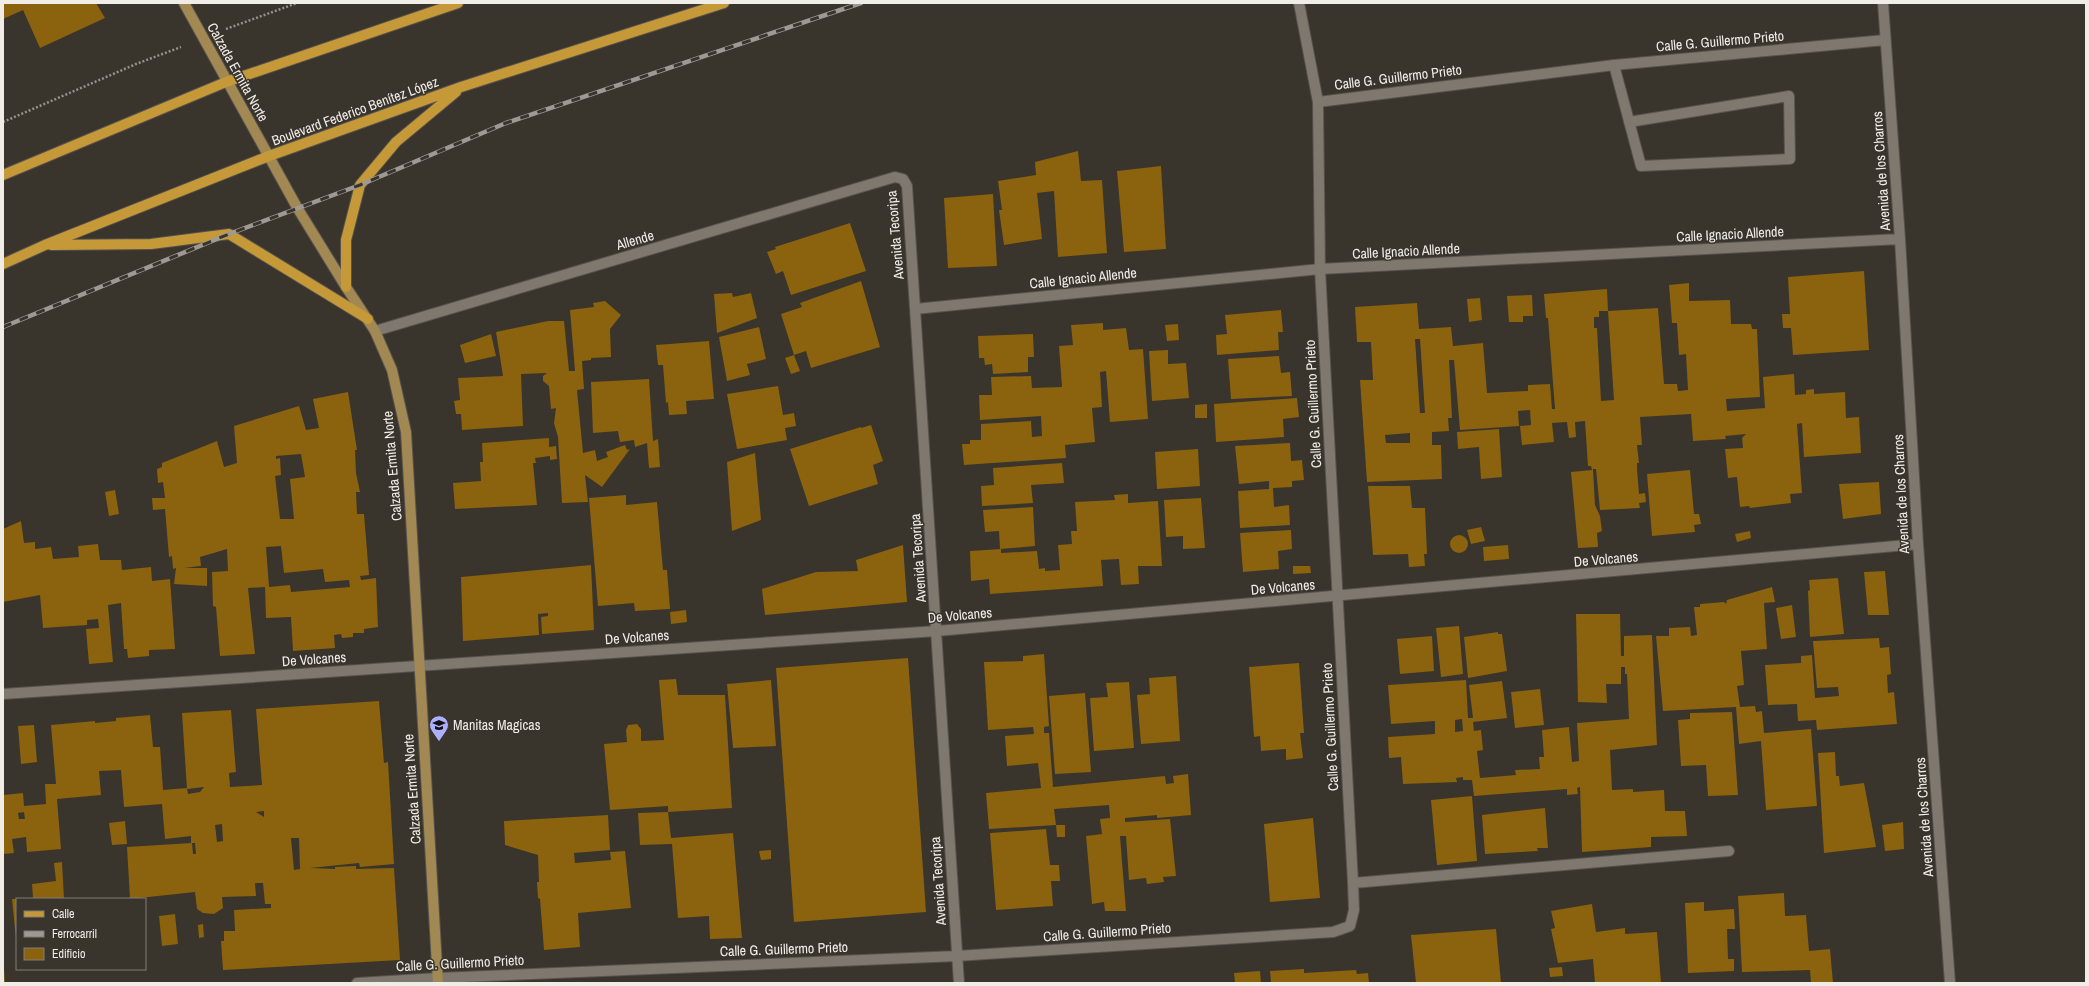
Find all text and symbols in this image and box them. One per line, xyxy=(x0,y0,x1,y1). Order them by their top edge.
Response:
street label: Calzada Ermita Norte xyxy=(203,19,273,125)
street label: Calle G. Guillermo Prieto xyxy=(1655,26,1785,56)
street label: Calle G. Guillermo Prieto xyxy=(1333,60,1463,94)
street label: Boulevard Federico Benítez López xyxy=(269,72,441,150)
street label: Avenida de los Charros xyxy=(1868,110,1894,232)
street label: Avenida Tecoripa xyxy=(882,189,908,281)
street label: Calle Ignacio Allende xyxy=(1676,222,1784,246)
street label: Allende xyxy=(613,226,656,254)
street label: Calle Ignacio Allende xyxy=(1352,239,1460,263)
street label: Calle Ignacio Allende xyxy=(1028,263,1138,293)
street label: Calle G. Guillermo Prieto xyxy=(1301,339,1325,469)
street label: Calzada Ermita Norte xyxy=(378,410,406,522)
street label: Avenida de los Charros xyxy=(1889,433,1913,555)
street label: Avenida Tecoripa xyxy=(906,512,930,604)
street label: De Volcanes xyxy=(1573,547,1639,571)
street label: De Volcanes xyxy=(1250,575,1316,599)
street label: De Volcanes xyxy=(927,603,993,627)
street label: De Volcanes xyxy=(604,626,670,648)
street label: De Volcanes xyxy=(281,648,347,670)
street label: Calle G. Guillermo Prieto xyxy=(1318,662,1342,792)
school or university icon: Manitas Magicas xyxy=(428,714,450,742)
place label: Manitas Magicas xyxy=(453,716,541,734)
street label: Calzada Ermita Norte xyxy=(399,733,425,845)
street label: Avenida de los Charros xyxy=(1911,756,1937,878)
street label: Avenida Tecoripa xyxy=(926,835,950,927)
legend xyxy=(16,898,146,970)
text: Calle xyxy=(52,906,74,922)
street label: Calle G. Guillermo Prieto xyxy=(1042,919,1172,945)
text: Ferrocarril xyxy=(52,926,97,942)
street label: Calle G. Guillermo Prieto xyxy=(720,938,848,960)
text: Edificio xyxy=(52,946,85,962)
street label: Calle G. Guillermo Prieto xyxy=(395,951,525,975)

